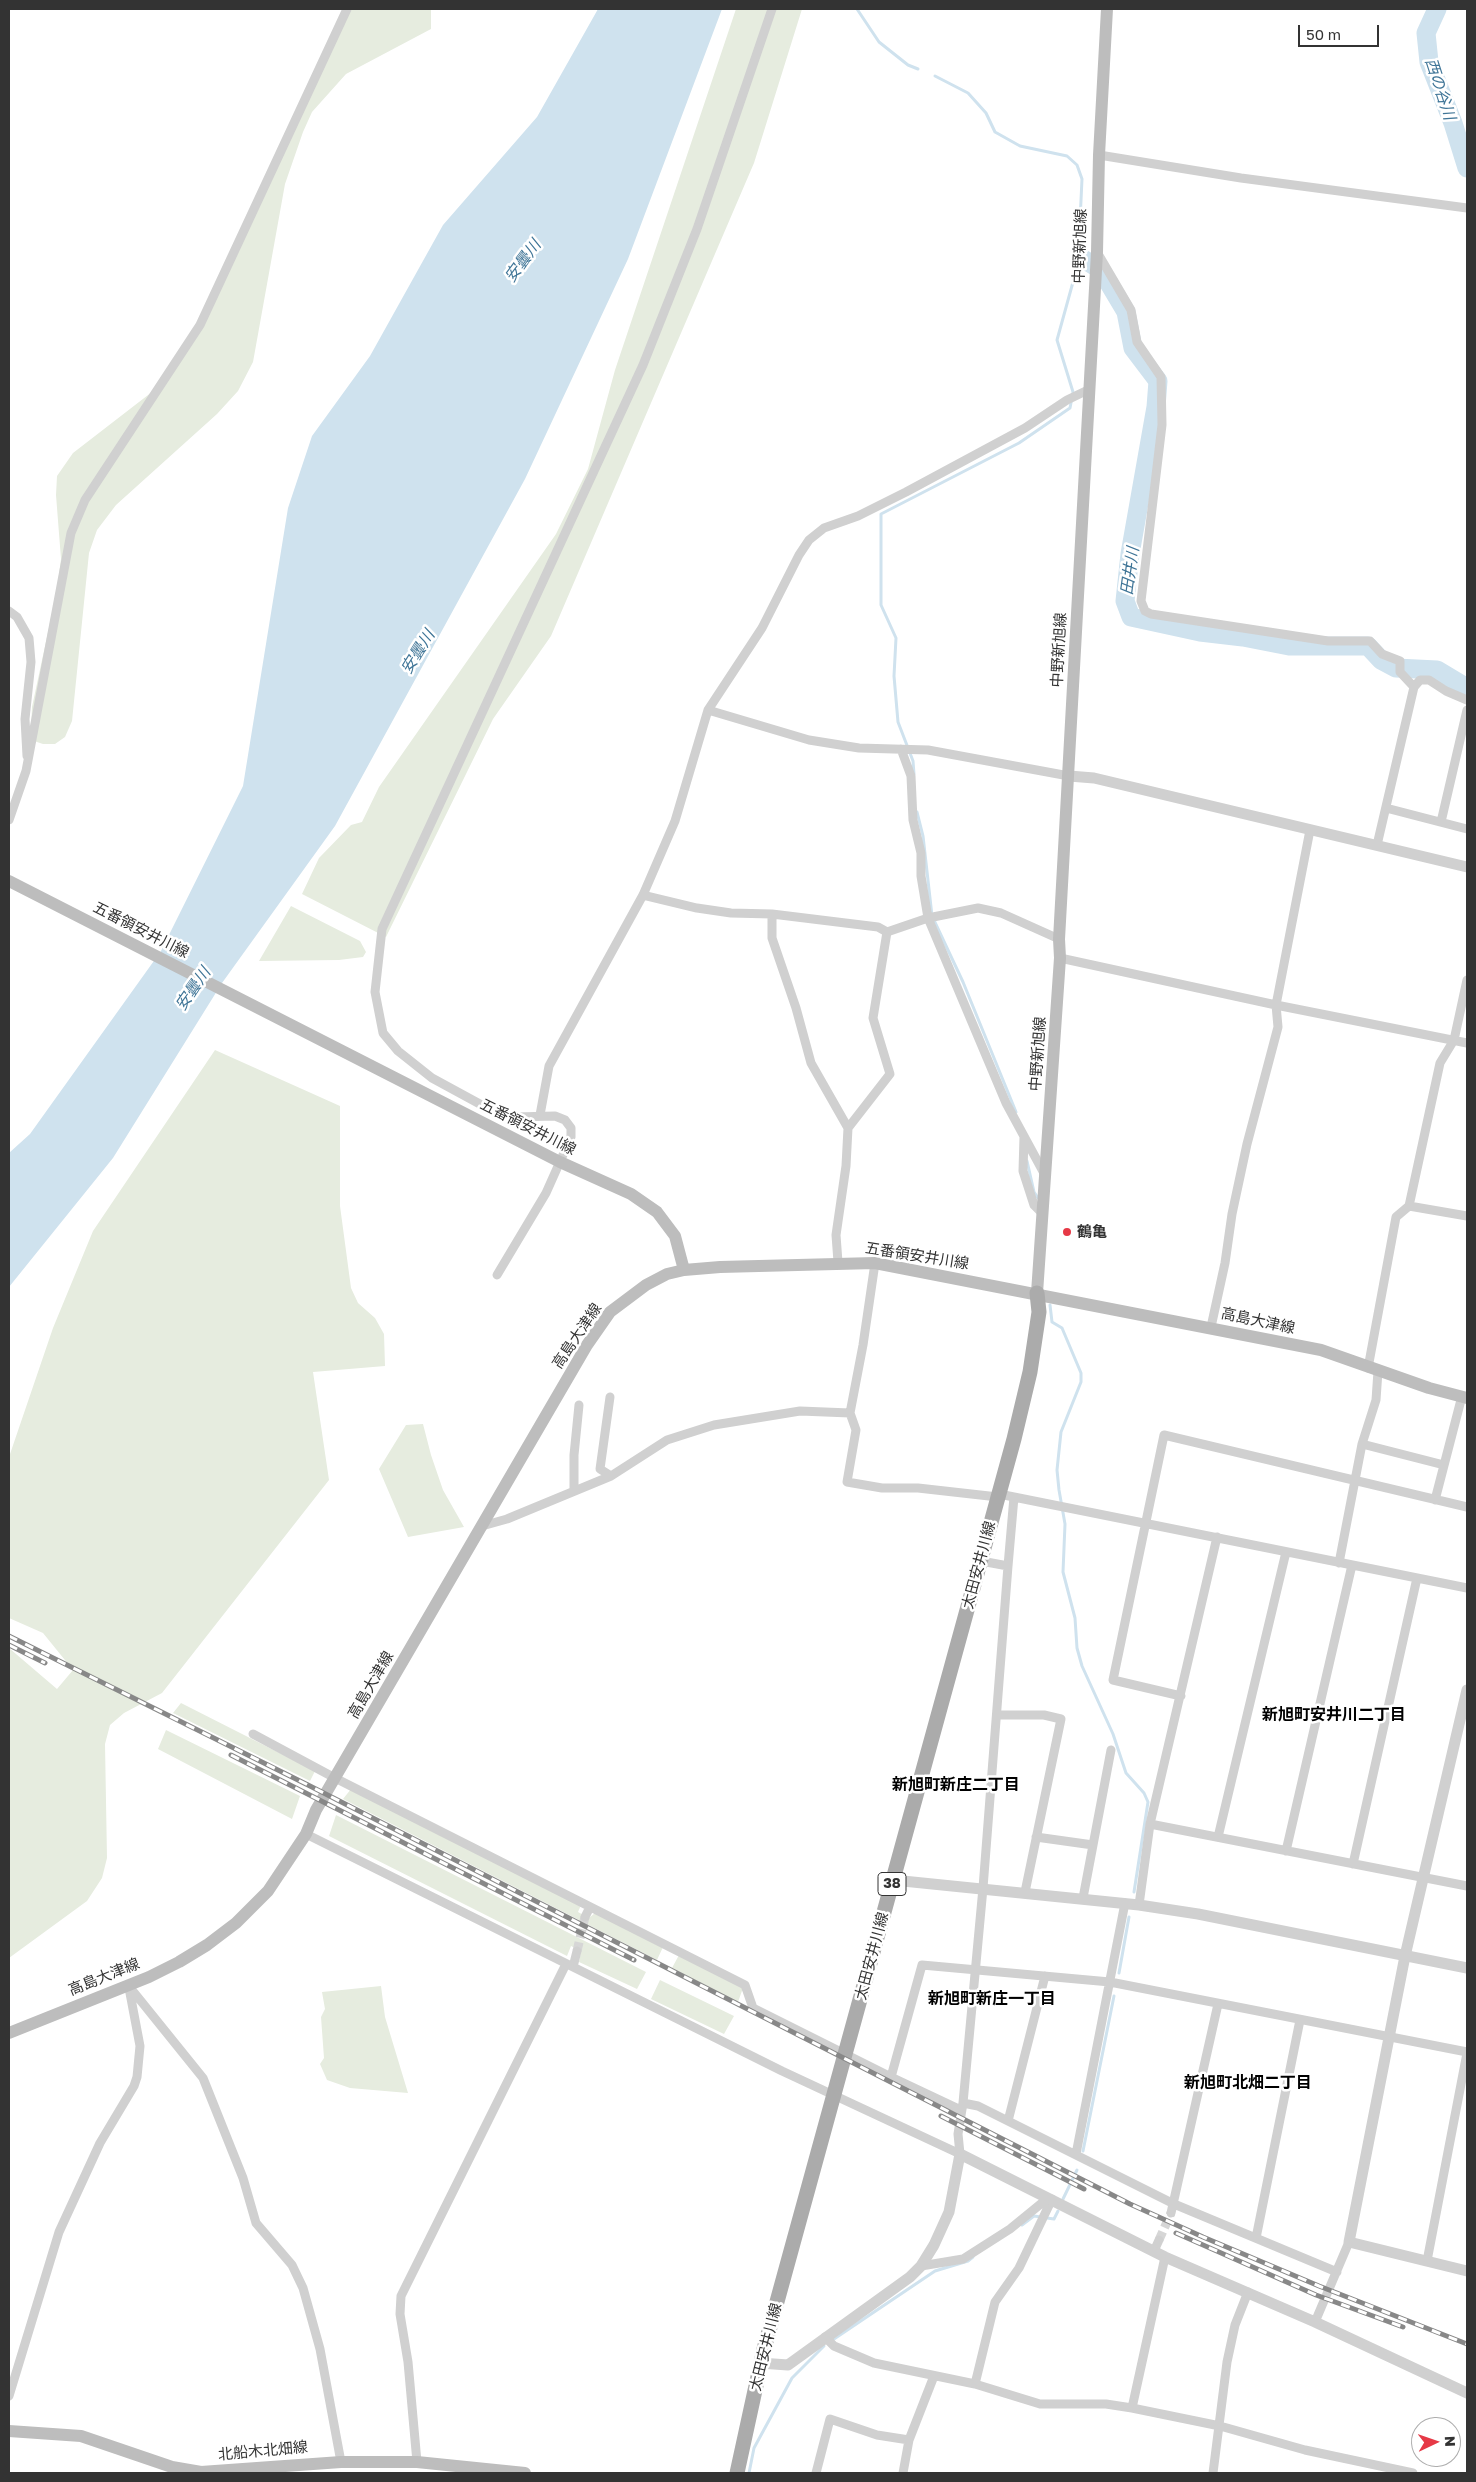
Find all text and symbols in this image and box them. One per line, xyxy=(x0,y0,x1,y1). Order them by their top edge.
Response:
scale bar xyxy=(1301,15,1382,47)
text: 50 m xyxy=(1306,25,1341,43)
water label: 西の谷川 xyxy=(1421,56,1459,122)
street label: 中野新旭線 xyxy=(1070,208,1090,284)
water label: 安曇川 xyxy=(501,236,545,286)
water label: 田井川 xyxy=(1117,546,1143,596)
street label: 中野新旭線 xyxy=(1048,612,1070,688)
water label: 安曇川 xyxy=(397,627,439,677)
street label: 五番領安井川線 xyxy=(90,898,192,962)
water label: 安曇川 xyxy=(171,964,215,1014)
street label: 中野新旭線 xyxy=(1026,1016,1050,1092)
street label: 五番領安井川線 xyxy=(477,1095,579,1159)
place label: 鶴亀 xyxy=(1077,1223,1107,1241)
marker: 鶴亀 xyxy=(1061,1226,1073,1238)
street label: 五番領安井川線 xyxy=(864,1239,970,1273)
street label: 高島大津線 xyxy=(549,1300,605,1372)
street label: 高島大津線 xyxy=(1219,1304,1297,1338)
street label: 太田安井川線 xyxy=(959,1519,999,1611)
street label: 高島大津線 xyxy=(344,1648,398,1722)
district label: 新旭町安井川二丁目 xyxy=(1262,1705,1406,1725)
district label: 新旭町新庄二丁目 xyxy=(892,1775,1020,1795)
road number: 38 xyxy=(878,1872,906,1896)
street label: 太田安井川線 xyxy=(852,1910,892,2002)
street label: 高島大津線 xyxy=(66,1955,142,1999)
district label: 新旭町新庄一丁目 xyxy=(928,1989,1056,2009)
district label: 新旭町北畑二丁目 xyxy=(1184,2073,1312,2093)
street label: 太田安井川線 xyxy=(746,2301,786,2393)
north arrow xyxy=(1411,2417,1461,2467)
text: N xyxy=(1442,2435,1459,2447)
street label: 北船木北畑線 xyxy=(217,2438,309,2464)

